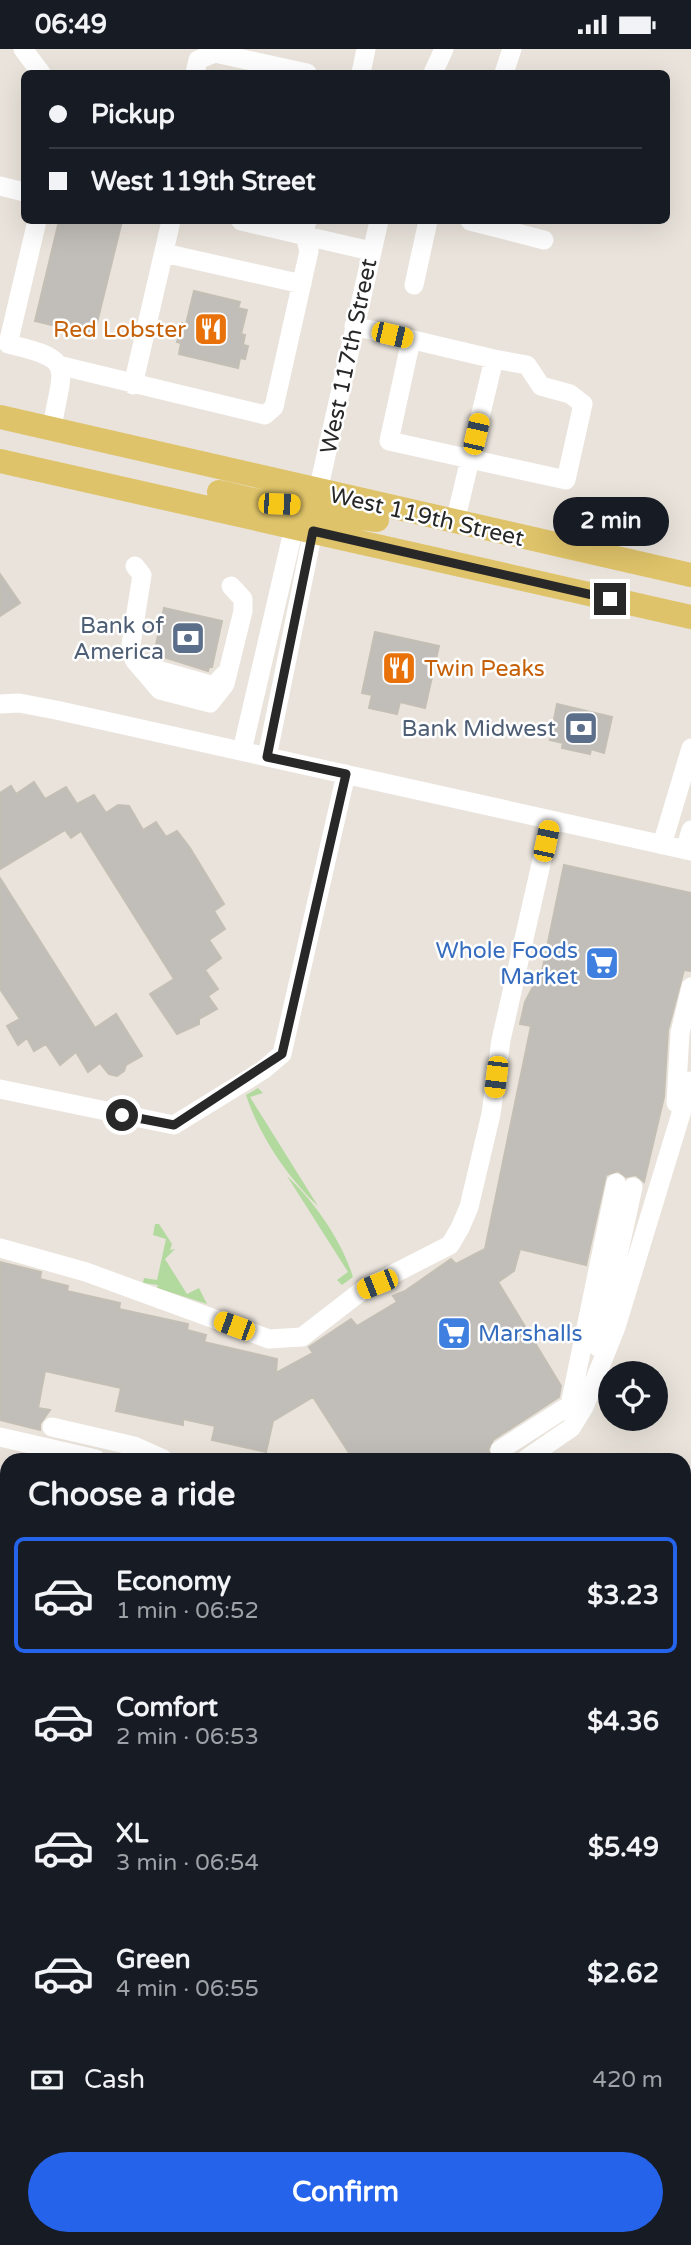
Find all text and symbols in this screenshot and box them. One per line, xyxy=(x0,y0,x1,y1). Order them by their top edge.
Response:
text: 06:49 xyxy=(35,9,107,40)
text: Pickup xyxy=(91,99,175,130)
text: West 119th Street xyxy=(91,166,316,197)
street label: West 117th Street xyxy=(315,256,383,456)
restaurant icon: Red Lobster xyxy=(192,310,230,348)
place label: Red Lobster xyxy=(53,316,186,344)
car xyxy=(370,320,415,350)
car xyxy=(462,411,491,457)
street label: West 119th Street xyxy=(327,481,527,553)
car xyxy=(258,493,301,515)
callout: 2 min xyxy=(552,497,668,547)
text: 2 min xyxy=(580,507,642,535)
route end xyxy=(594,583,626,615)
place label: Bank of America xyxy=(73,612,164,666)
bank icon: Bank of America xyxy=(169,619,207,657)
restaurant icon: Twin Peaks xyxy=(380,649,418,687)
place label: Twin Peaks xyxy=(424,655,545,683)
bank icon: Bank Midwest xyxy=(562,709,600,747)
place label: Bank Midwest xyxy=(402,715,556,743)
car xyxy=(532,818,561,864)
place label: Whole Foods Market xyxy=(435,937,578,991)
supermarket icon: Whole Foods Market xyxy=(583,944,621,982)
car xyxy=(484,1055,509,1099)
route start xyxy=(106,1099,138,1131)
car xyxy=(354,1266,401,1302)
car xyxy=(211,1309,258,1343)
supermarket icon: Marshalls xyxy=(435,1314,473,1352)
place label: Marshalls xyxy=(478,1320,582,1348)
map controls xyxy=(598,1361,668,1431)
button: locate xyxy=(598,1361,668,1431)
text: Choose a ride xyxy=(28,1476,235,1514)
icon: car xyxy=(32,1564,95,1627)
text: Economy xyxy=(116,1566,231,1597)
text: $3.23 xyxy=(587,1580,659,1611)
text: 1 min · 06:52 xyxy=(116,1597,259,1625)
icon: car xyxy=(32,1690,95,1753)
text: Comfort xyxy=(116,1692,218,1723)
text: $4.36 xyxy=(587,1706,659,1737)
text: 2 min · 06:53 xyxy=(116,1723,259,1751)
icon: car xyxy=(32,1816,95,1879)
text: XL xyxy=(116,1818,148,1849)
text: $5.49 xyxy=(588,1832,659,1863)
text: 3 min · 06:54 xyxy=(116,1849,259,1877)
icon: car xyxy=(32,1942,95,2005)
text: Green xyxy=(116,1944,191,1975)
text: $2.62 xyxy=(587,1958,659,1989)
text: 4 min · 06:55 xyxy=(116,1975,259,2003)
icon: cash xyxy=(28,2061,66,2099)
text: Cash xyxy=(84,2064,145,2095)
text: 420 m xyxy=(593,2066,663,2094)
button: Confirm xyxy=(28,2152,663,2232)

